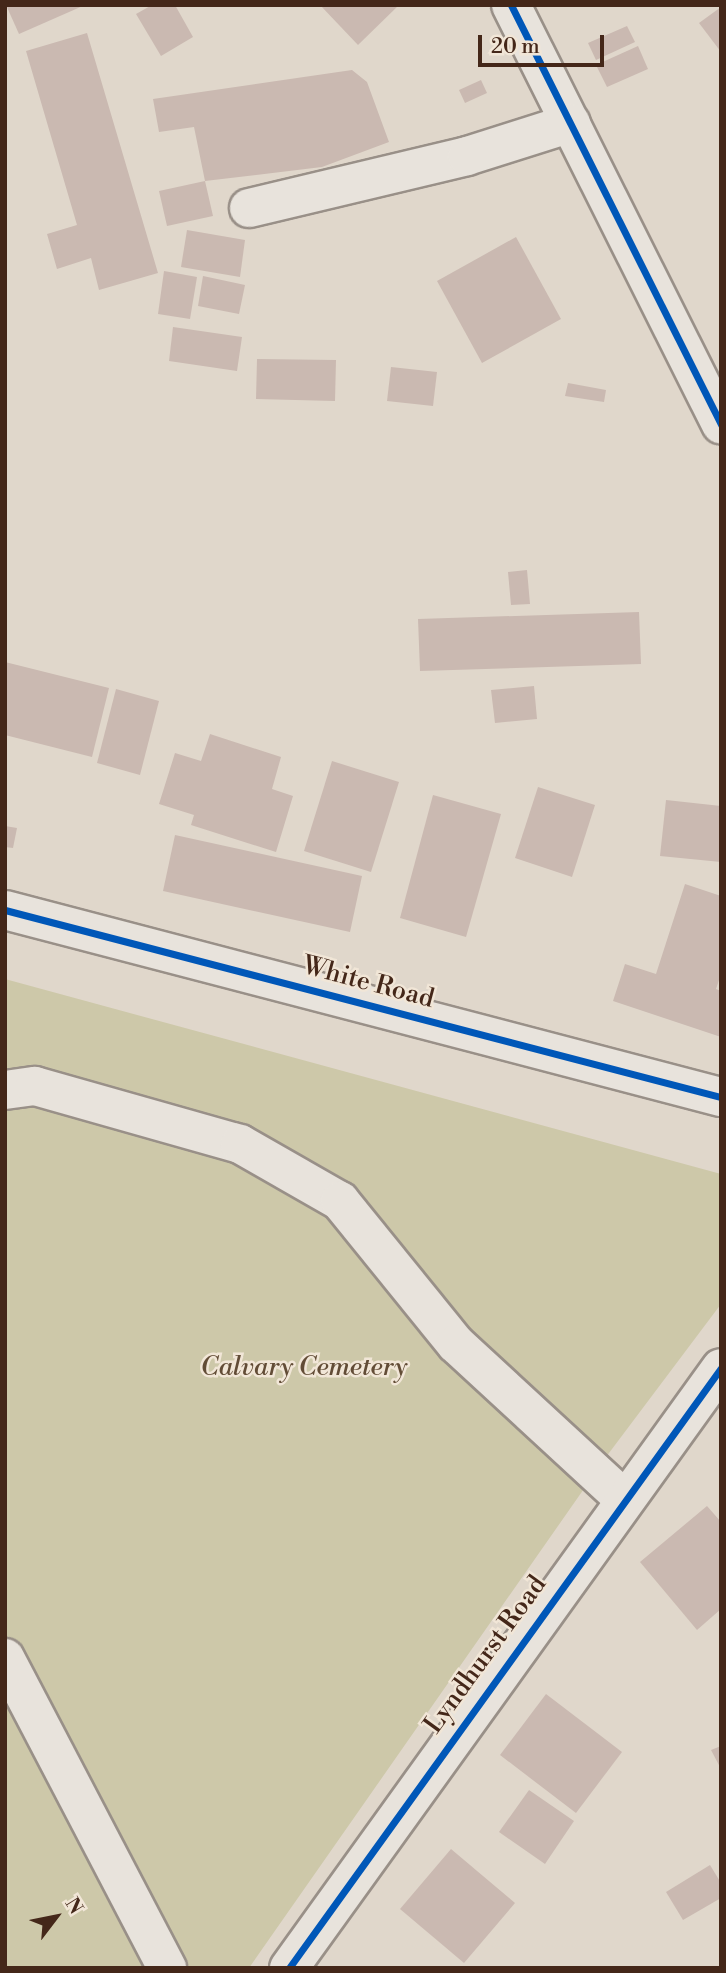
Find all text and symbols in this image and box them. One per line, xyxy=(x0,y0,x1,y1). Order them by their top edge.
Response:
scale bar xyxy=(481,21,607,65)
text: 20 m xyxy=(491,34,540,60)
street label: White Road xyxy=(299,950,437,1016)
park label: Calvary Cemetery xyxy=(200,1352,408,1384)
street label: Lyndhurst Road xyxy=(418,1570,554,1740)
north arrow xyxy=(21,1882,91,1952)
text: N xyxy=(60,1893,88,1919)

